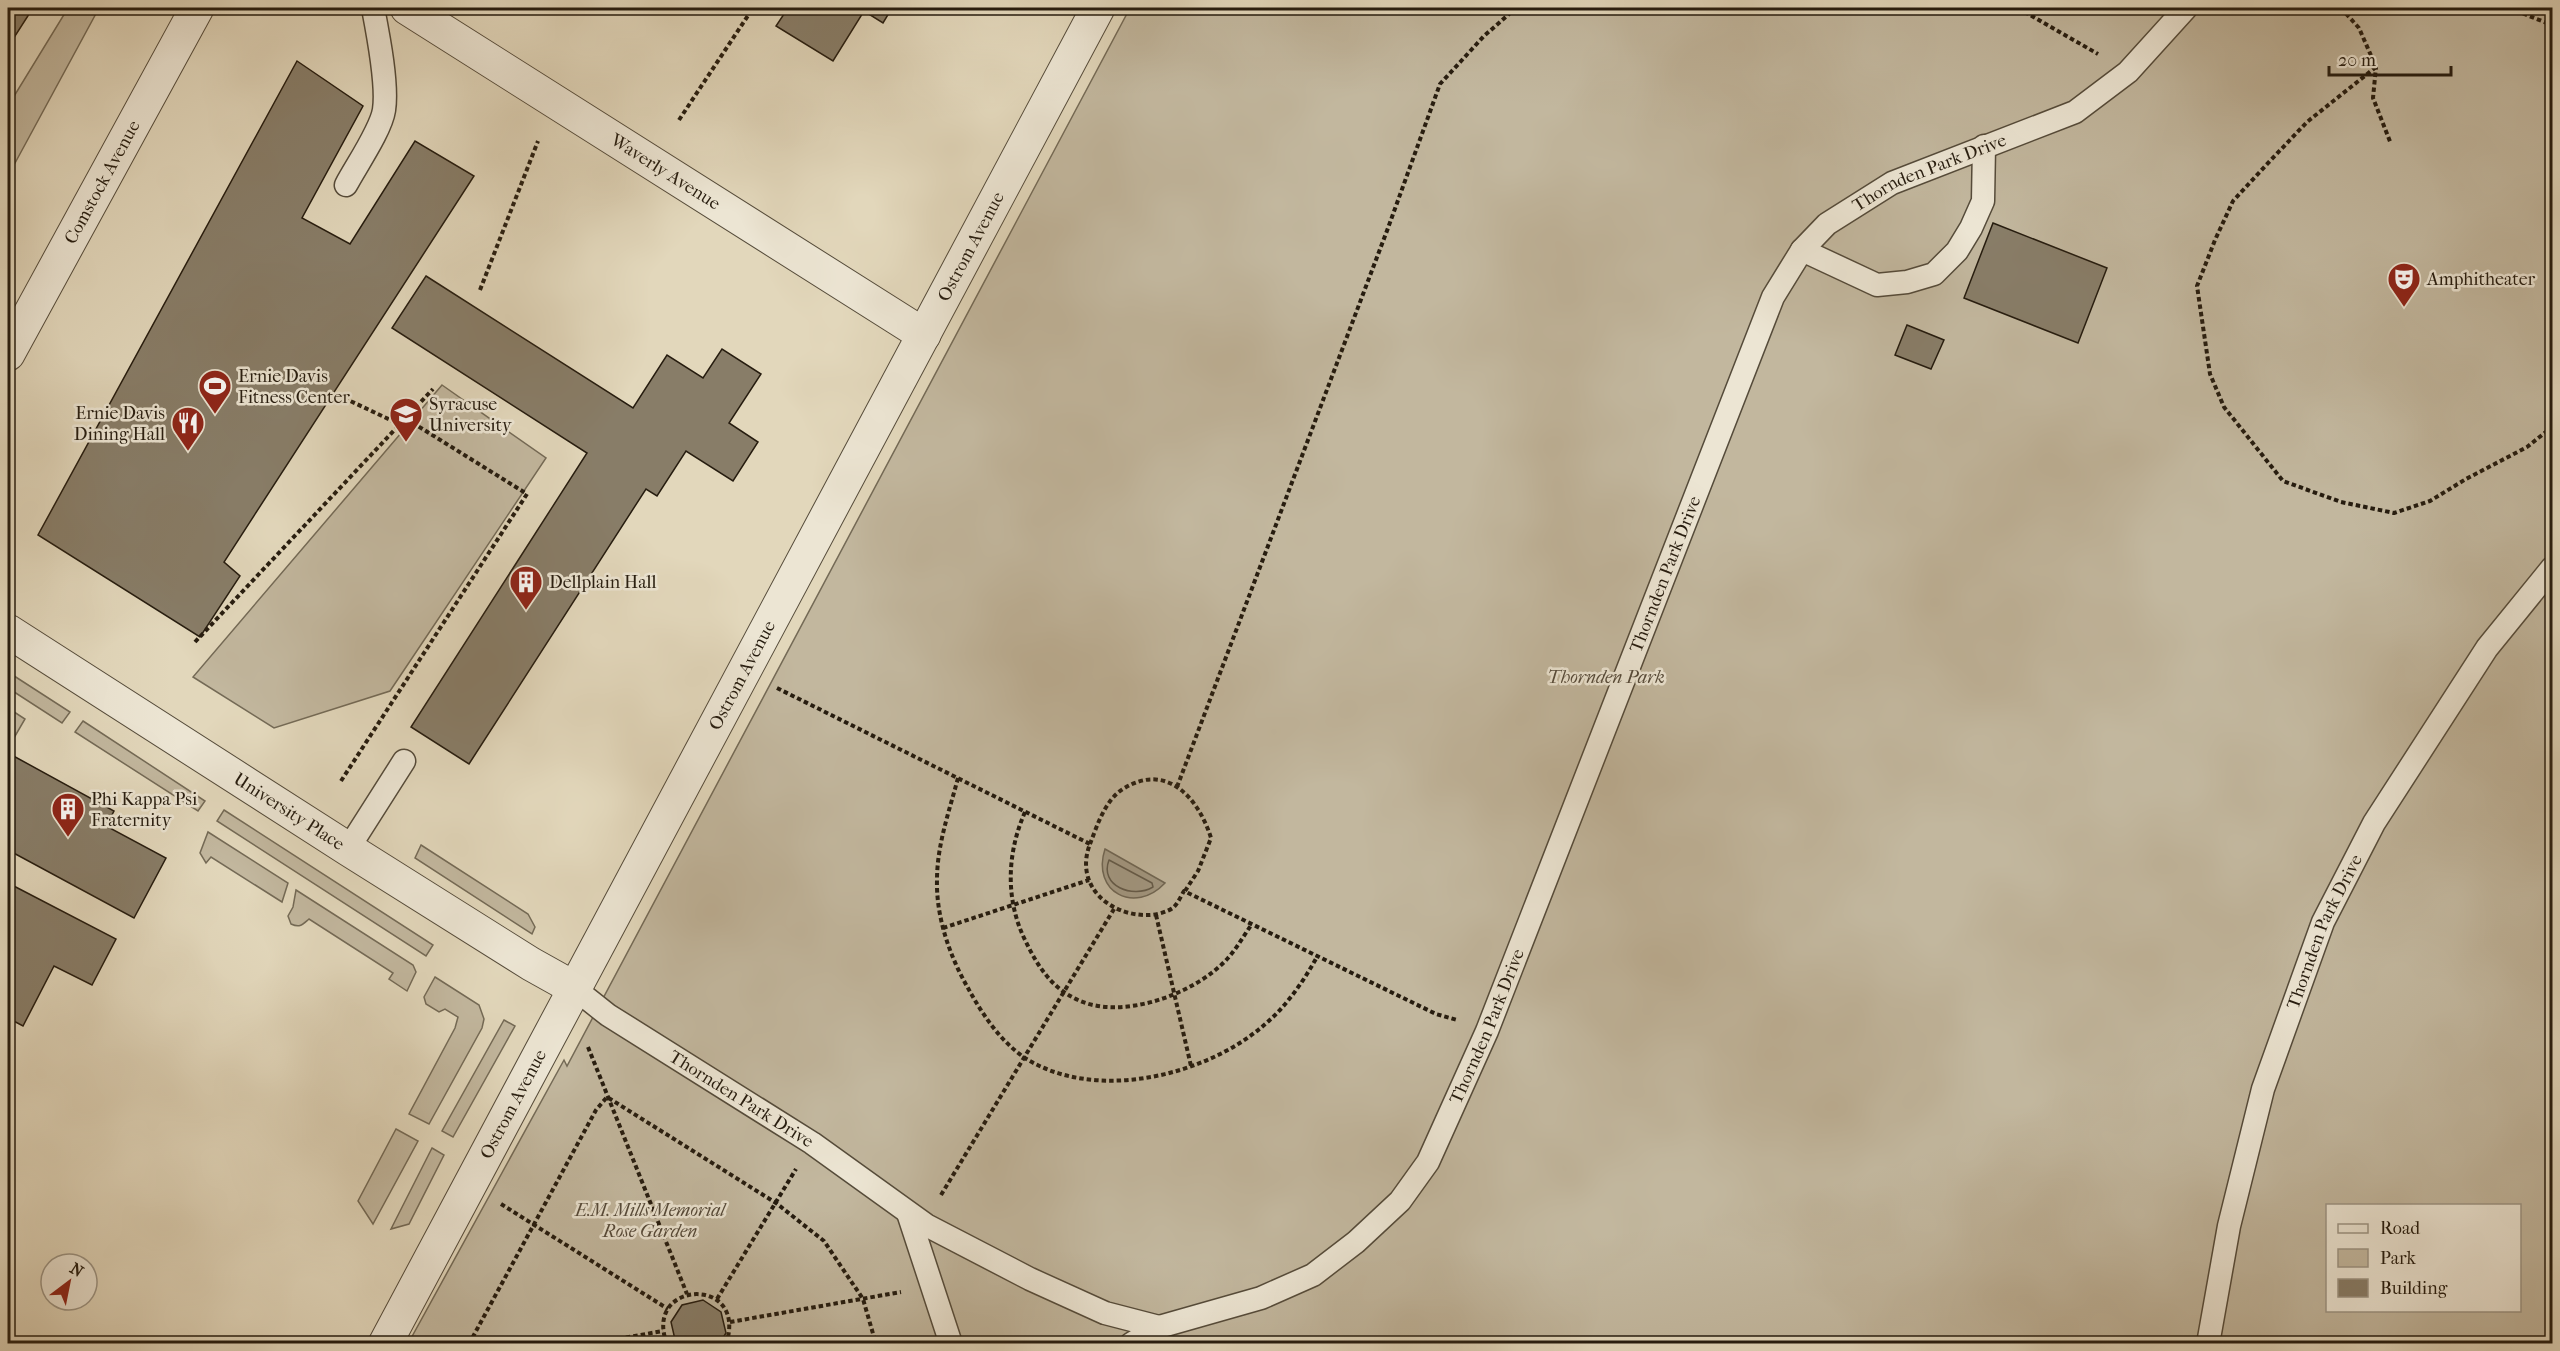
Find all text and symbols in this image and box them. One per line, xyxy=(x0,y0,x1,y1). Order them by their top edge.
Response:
scale bar xyxy=(2329,39,2450,77)
text: 20 m xyxy=(2338,50,2376,71)
street label: Comstock Avenue xyxy=(60,117,145,248)
street label: Waverly Avenue xyxy=(606,129,724,215)
street label: Thornden Park Drive xyxy=(1849,130,2009,216)
street label: Ostrom Avenue xyxy=(933,188,1009,305)
theatre icon: Amphitheater xyxy=(2386,261,2422,308)
place label: Amphitheater xyxy=(2426,269,2536,290)
place label: Ernie Davis Fitness Center xyxy=(238,366,350,408)
sports icon: Ernie Davis Fitness Center xyxy=(197,368,233,415)
place label: Syracuse University xyxy=(429,394,513,436)
school or university icon: Syracuse University xyxy=(388,396,424,443)
place label: Ernie Davis Dining Hall xyxy=(74,403,165,445)
restaurant icon: Ernie Davis Dining Hall xyxy=(170,405,206,452)
street label: Thornden Park Drive xyxy=(1626,493,1705,656)
building icon: Dellplain Hall xyxy=(508,564,544,611)
place label: Dellplain Hall xyxy=(549,572,657,593)
street label: Ostrom Avenue xyxy=(705,617,780,734)
park label: Thornden Park xyxy=(1547,667,1665,688)
street label: University Place xyxy=(230,768,348,855)
place label: Phi Kappa Psi Fraternity xyxy=(91,789,198,831)
building icon: Phi Kappa Psi Fraternity xyxy=(50,791,86,838)
street label: Thornden Park Drive xyxy=(2283,851,2367,1012)
street label: Thornden Park Drive xyxy=(1446,946,1529,1107)
street label: Ostrom Avenue xyxy=(476,1046,551,1163)
street label: Thornden Park Drive xyxy=(665,1046,817,1152)
park label: E.M. Mills Memorial Rose Garden xyxy=(574,1200,728,1242)
legend xyxy=(2326,1204,2521,1312)
text: Road xyxy=(2380,1218,2420,1239)
text: Park xyxy=(2380,1248,2417,1269)
north arrow xyxy=(39,1252,99,1312)
text: N xyxy=(67,1258,88,1281)
text: Building xyxy=(2380,1278,2448,1299)

